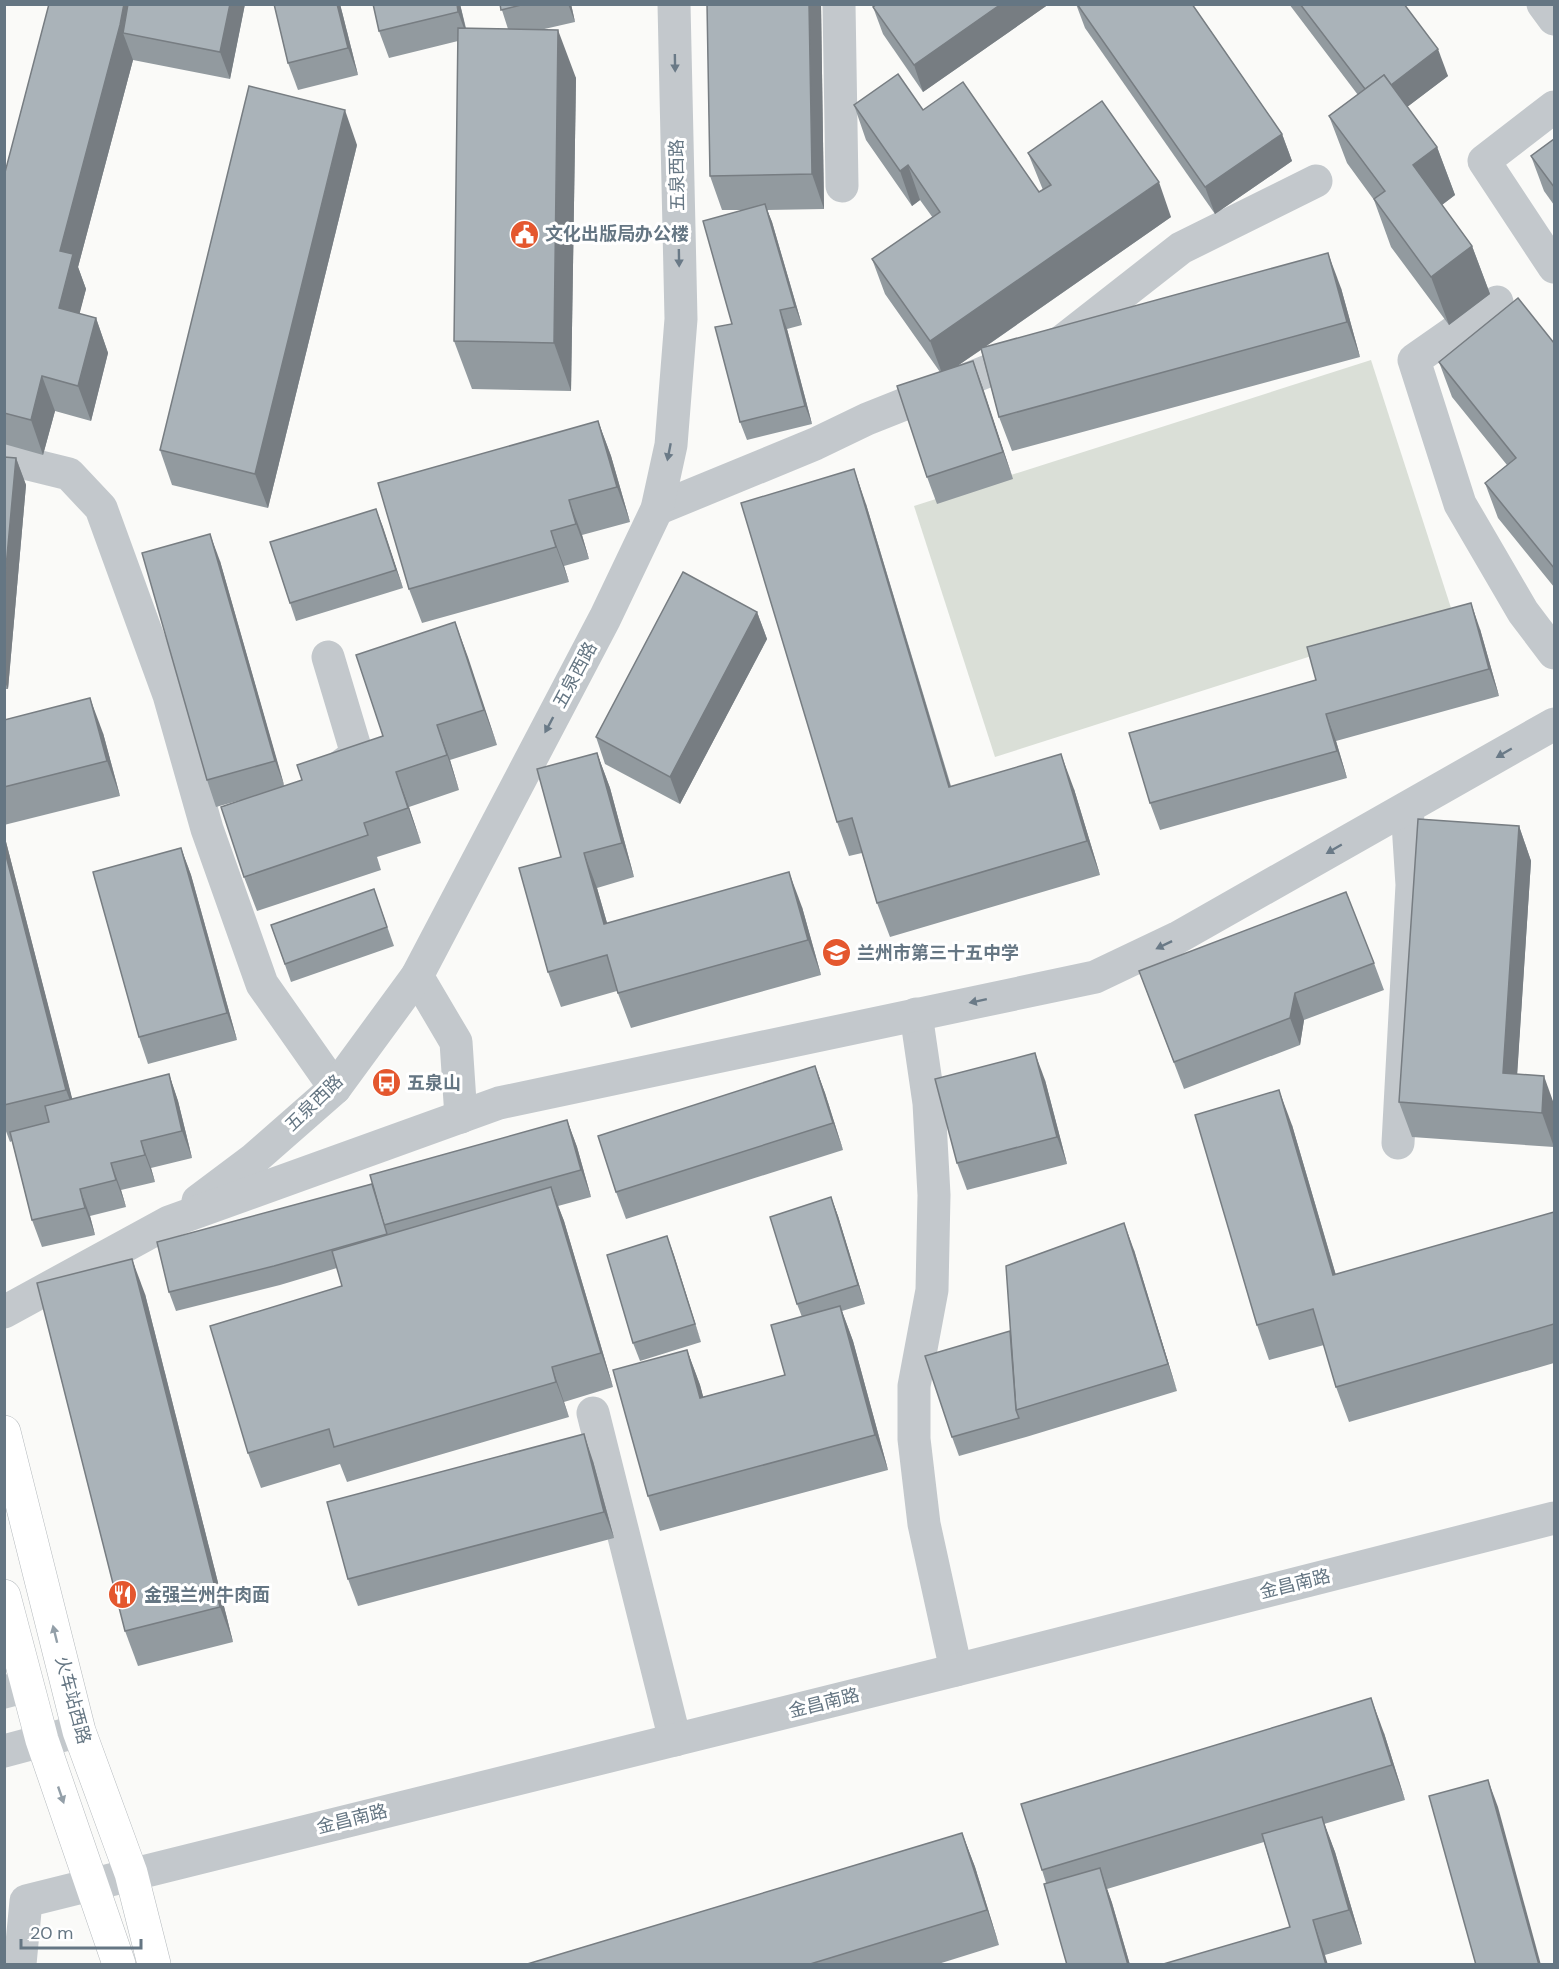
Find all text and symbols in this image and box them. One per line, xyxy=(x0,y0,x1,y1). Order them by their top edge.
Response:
one-way arrow xyxy=(670,53,680,72)
street label: 五泉西路 xyxy=(664,139,690,211)
public building icon: 文化出版局办公楼 xyxy=(508,218,540,250)
place label: 文化出版局办公楼 xyxy=(545,222,689,246)
one-way arrow xyxy=(674,248,684,267)
one-way arrow xyxy=(664,443,673,462)
street label: 五泉西路 xyxy=(548,638,602,712)
one-way arrow xyxy=(544,717,554,734)
one-way arrow xyxy=(1495,748,1512,758)
one-way arrow xyxy=(1326,844,1342,855)
school or university icon: 兰州市第三十五中学 xyxy=(820,937,852,969)
one-way arrow xyxy=(1155,940,1172,949)
place label: 兰州市第三十五中学 xyxy=(857,941,1019,965)
one-way arrow xyxy=(969,997,988,1006)
bus stop icon: 五泉山 xyxy=(370,1067,402,1099)
street label: 五泉西路 xyxy=(280,1069,348,1137)
place label: 五泉山 xyxy=(407,1071,461,1095)
street label: 金昌南路 xyxy=(1257,1564,1333,1604)
restaurant icon: 金强兰州牛肉面 xyxy=(107,1579,139,1611)
place label: 金强兰州牛肉面 xyxy=(144,1583,270,1607)
one-way arrow xyxy=(50,1625,59,1643)
street label: 火车站西路 xyxy=(50,1653,96,1747)
street label: 金昌南路 xyxy=(786,1683,862,1723)
one-way arrow xyxy=(57,1786,67,1804)
street label: 金昌南路 xyxy=(314,1799,390,1839)
scale bar xyxy=(21,1912,141,1950)
text: 20 m xyxy=(30,1921,73,1945)

